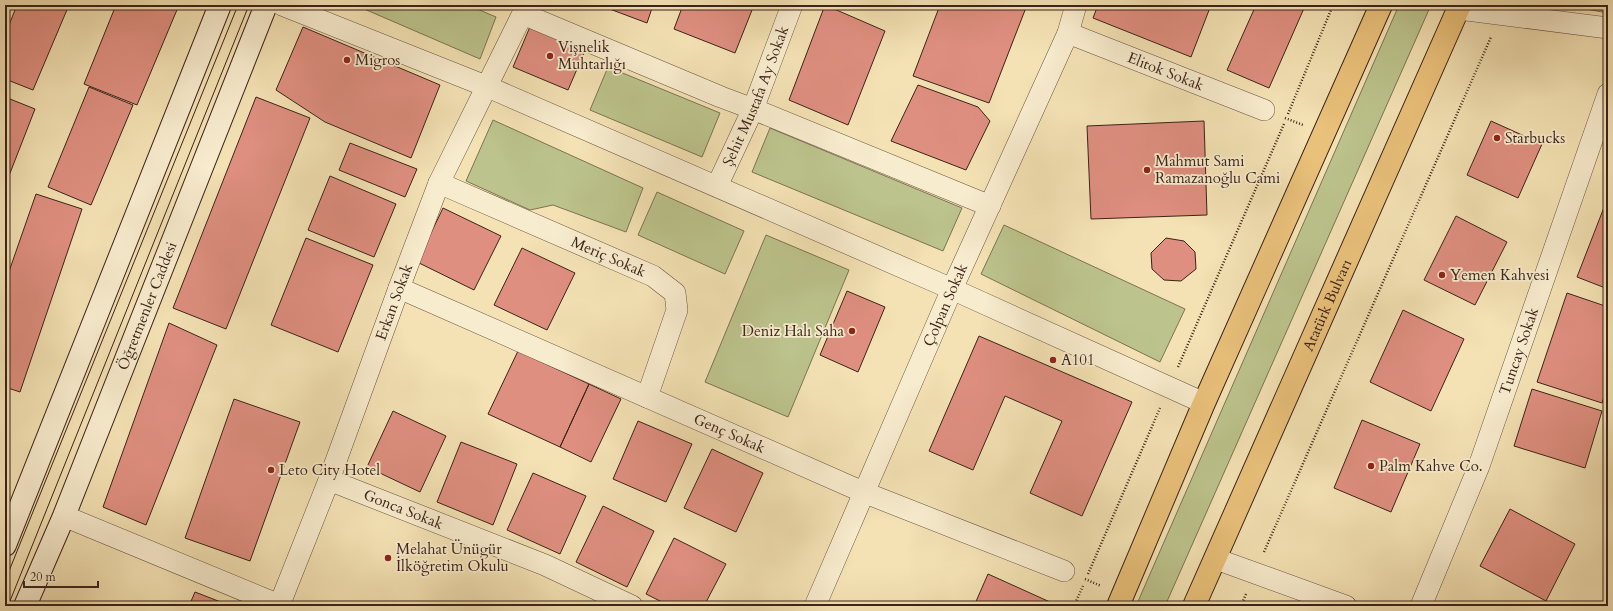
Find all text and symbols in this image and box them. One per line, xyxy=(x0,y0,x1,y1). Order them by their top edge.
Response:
street label: Şehit Mustafa Ay Sokak xyxy=(718,23,793,169)
place label: Vişnelik Muhtarlığı xyxy=(558,37,626,74)
street label: Elitok Sokak xyxy=(1125,47,1207,95)
place label: Migros xyxy=(355,50,400,70)
marker: Vişnelik Muhtarlığı xyxy=(545,51,555,61)
marker: Migros xyxy=(342,55,352,65)
place label: Starbucks xyxy=(1505,128,1565,148)
marker: Starbucks xyxy=(1492,133,1502,143)
place label: Mahmut Sami Ramazanoğlu Cami xyxy=(1155,151,1280,188)
marker: Mahmut Sami Ramazanoğlu Cami xyxy=(1142,165,1152,175)
street label: Meriç Sokak xyxy=(568,232,649,282)
street label: Öğretmenler Caddesi xyxy=(113,239,181,373)
street label: Atatürk Bulvarı xyxy=(1298,256,1356,354)
street label: Çolpan Sokak xyxy=(918,260,972,350)
street label: Erkan Sokak xyxy=(371,261,417,343)
place label: Yemen Kahvesi xyxy=(1450,265,1550,285)
marker: Yemen Kahvesi xyxy=(1437,270,1447,280)
street label: Tuncay Sokak xyxy=(1494,305,1543,398)
place label: Deniz Halı Saha xyxy=(742,321,845,341)
marker: Deniz Halı Saha xyxy=(847,326,857,336)
place label: A101 xyxy=(1061,350,1095,370)
marker: A101 xyxy=(1048,355,1058,365)
street label: Genç Sokak xyxy=(691,409,768,458)
place label: Palm Kahve Co. xyxy=(1379,456,1483,476)
place label: Leto City Hotel xyxy=(279,460,380,480)
marker: Palm Kahve Co. xyxy=(1366,461,1376,471)
marker: Leto City Hotel xyxy=(266,465,276,475)
street label: Gonca Sokak xyxy=(361,485,446,534)
place label: Melahat Ünügür İlköğretim Okulu xyxy=(396,539,509,576)
marker: Melahat Ünügür İlköğretim Okulu xyxy=(383,553,393,563)
scale bar xyxy=(24,563,98,589)
text: 20 m xyxy=(30,569,57,585)

